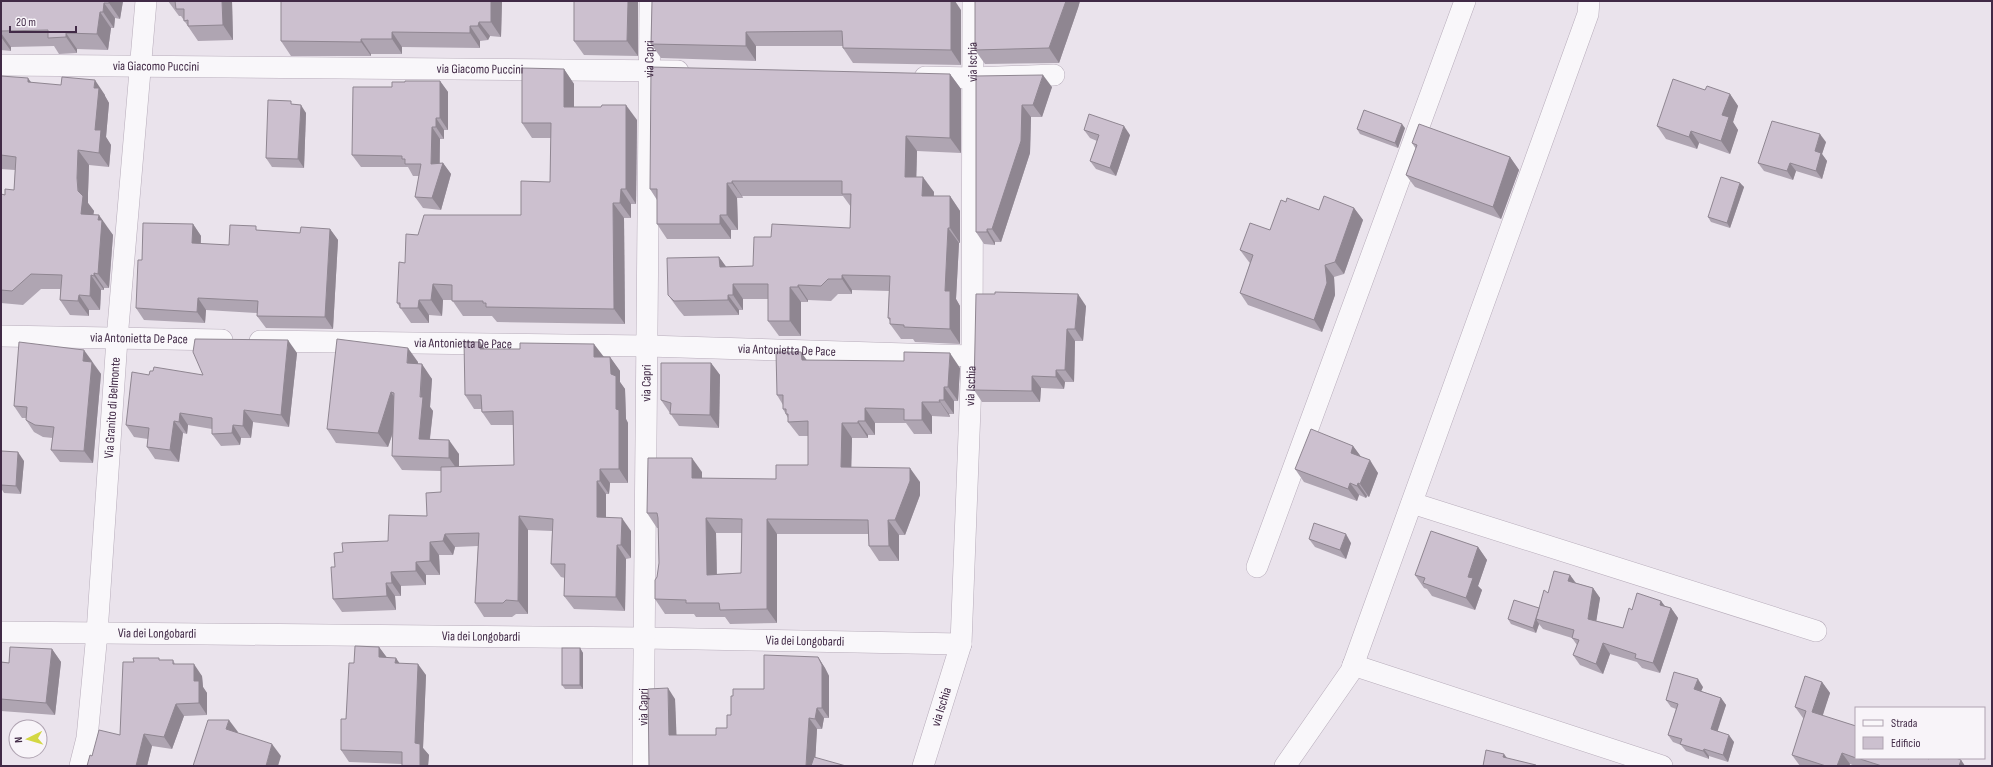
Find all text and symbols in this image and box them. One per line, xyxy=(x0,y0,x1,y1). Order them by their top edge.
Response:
scale bar xyxy=(10,8,76,34)
text: 20 m xyxy=(16,15,36,30)
street label: via Capri xyxy=(641,40,658,78)
street label: via Ischia xyxy=(965,42,981,82)
street label: via Giacomo Puccini xyxy=(113,58,199,75)
street label: via Giacomo Puccini xyxy=(437,61,523,78)
street label: via Antonietta De Pace xyxy=(90,330,188,347)
street label: via Antonietta De Pace xyxy=(414,335,512,352)
street label: via Antonietta De Pace xyxy=(738,341,836,360)
street label: Via Granito di Belmonte xyxy=(101,357,124,459)
street label: via Capri xyxy=(638,364,655,402)
street label: via Ischia xyxy=(962,366,980,406)
street label: Via dei Longobardi xyxy=(118,625,196,642)
street label: Via dei Longobardi xyxy=(442,628,520,645)
street label: Via dei Longobardi xyxy=(766,632,844,650)
street label: via Ischia xyxy=(928,685,955,728)
street label: via Capri xyxy=(635,688,652,726)
legend xyxy=(1855,707,1985,759)
text: Strada xyxy=(1891,716,1918,731)
north arrow xyxy=(8,719,48,759)
text: N xyxy=(12,736,25,743)
text: Edificio xyxy=(1891,736,1920,751)

